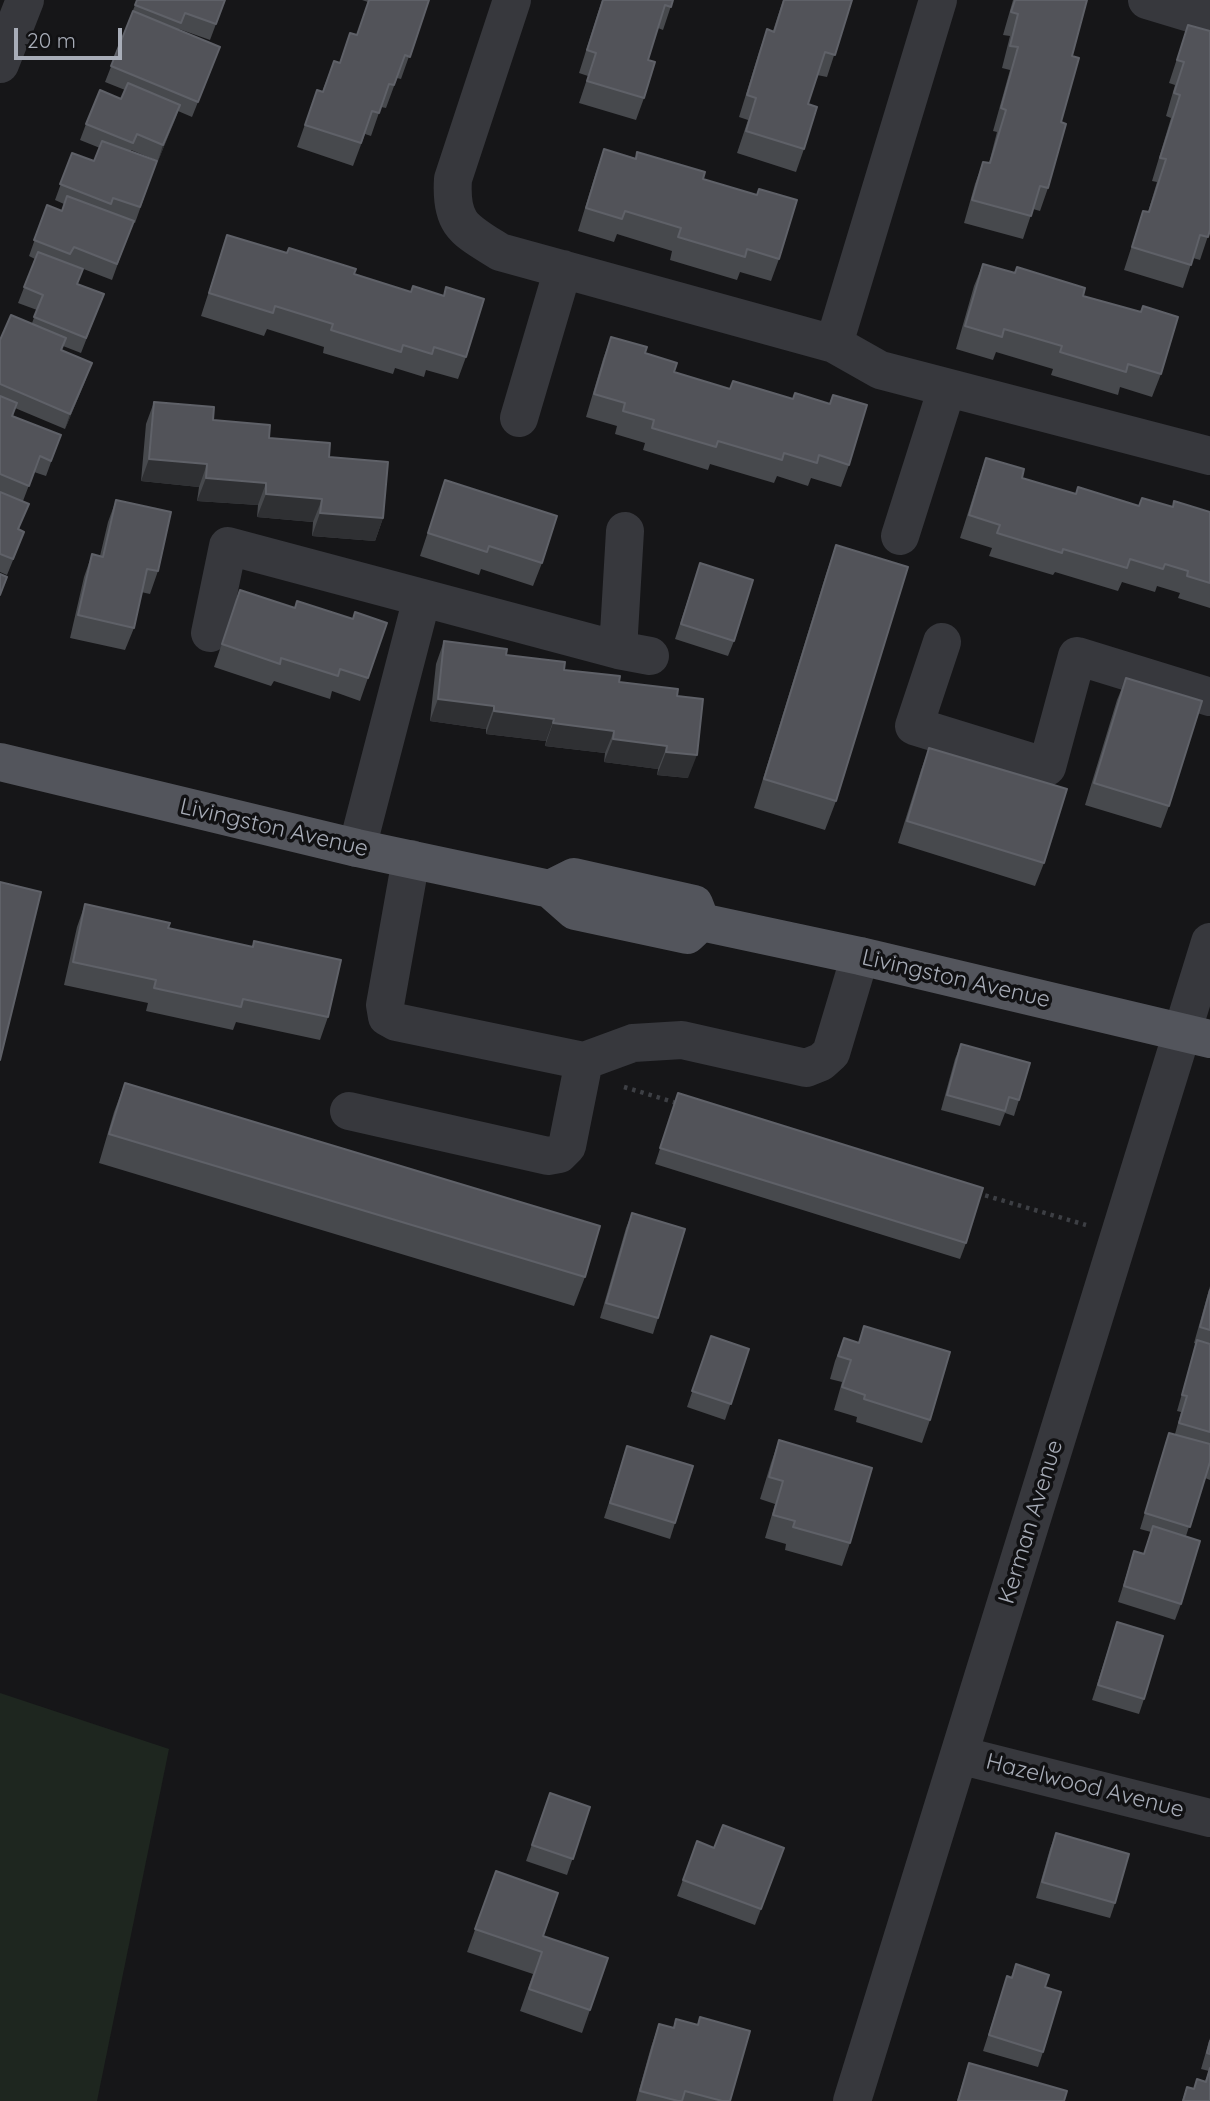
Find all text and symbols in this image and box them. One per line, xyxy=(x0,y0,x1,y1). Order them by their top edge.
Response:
scale bar xyxy=(18,14,126,58)
text: 20 m xyxy=(27,27,76,53)
street label: Livingston Avenue xyxy=(177,793,371,863)
street label: Livingston Avenue xyxy=(859,944,1053,1014)
street label: Kerman Avenue xyxy=(993,1437,1069,1607)
street label: Hazelwood Avenue xyxy=(983,1748,1187,1824)

